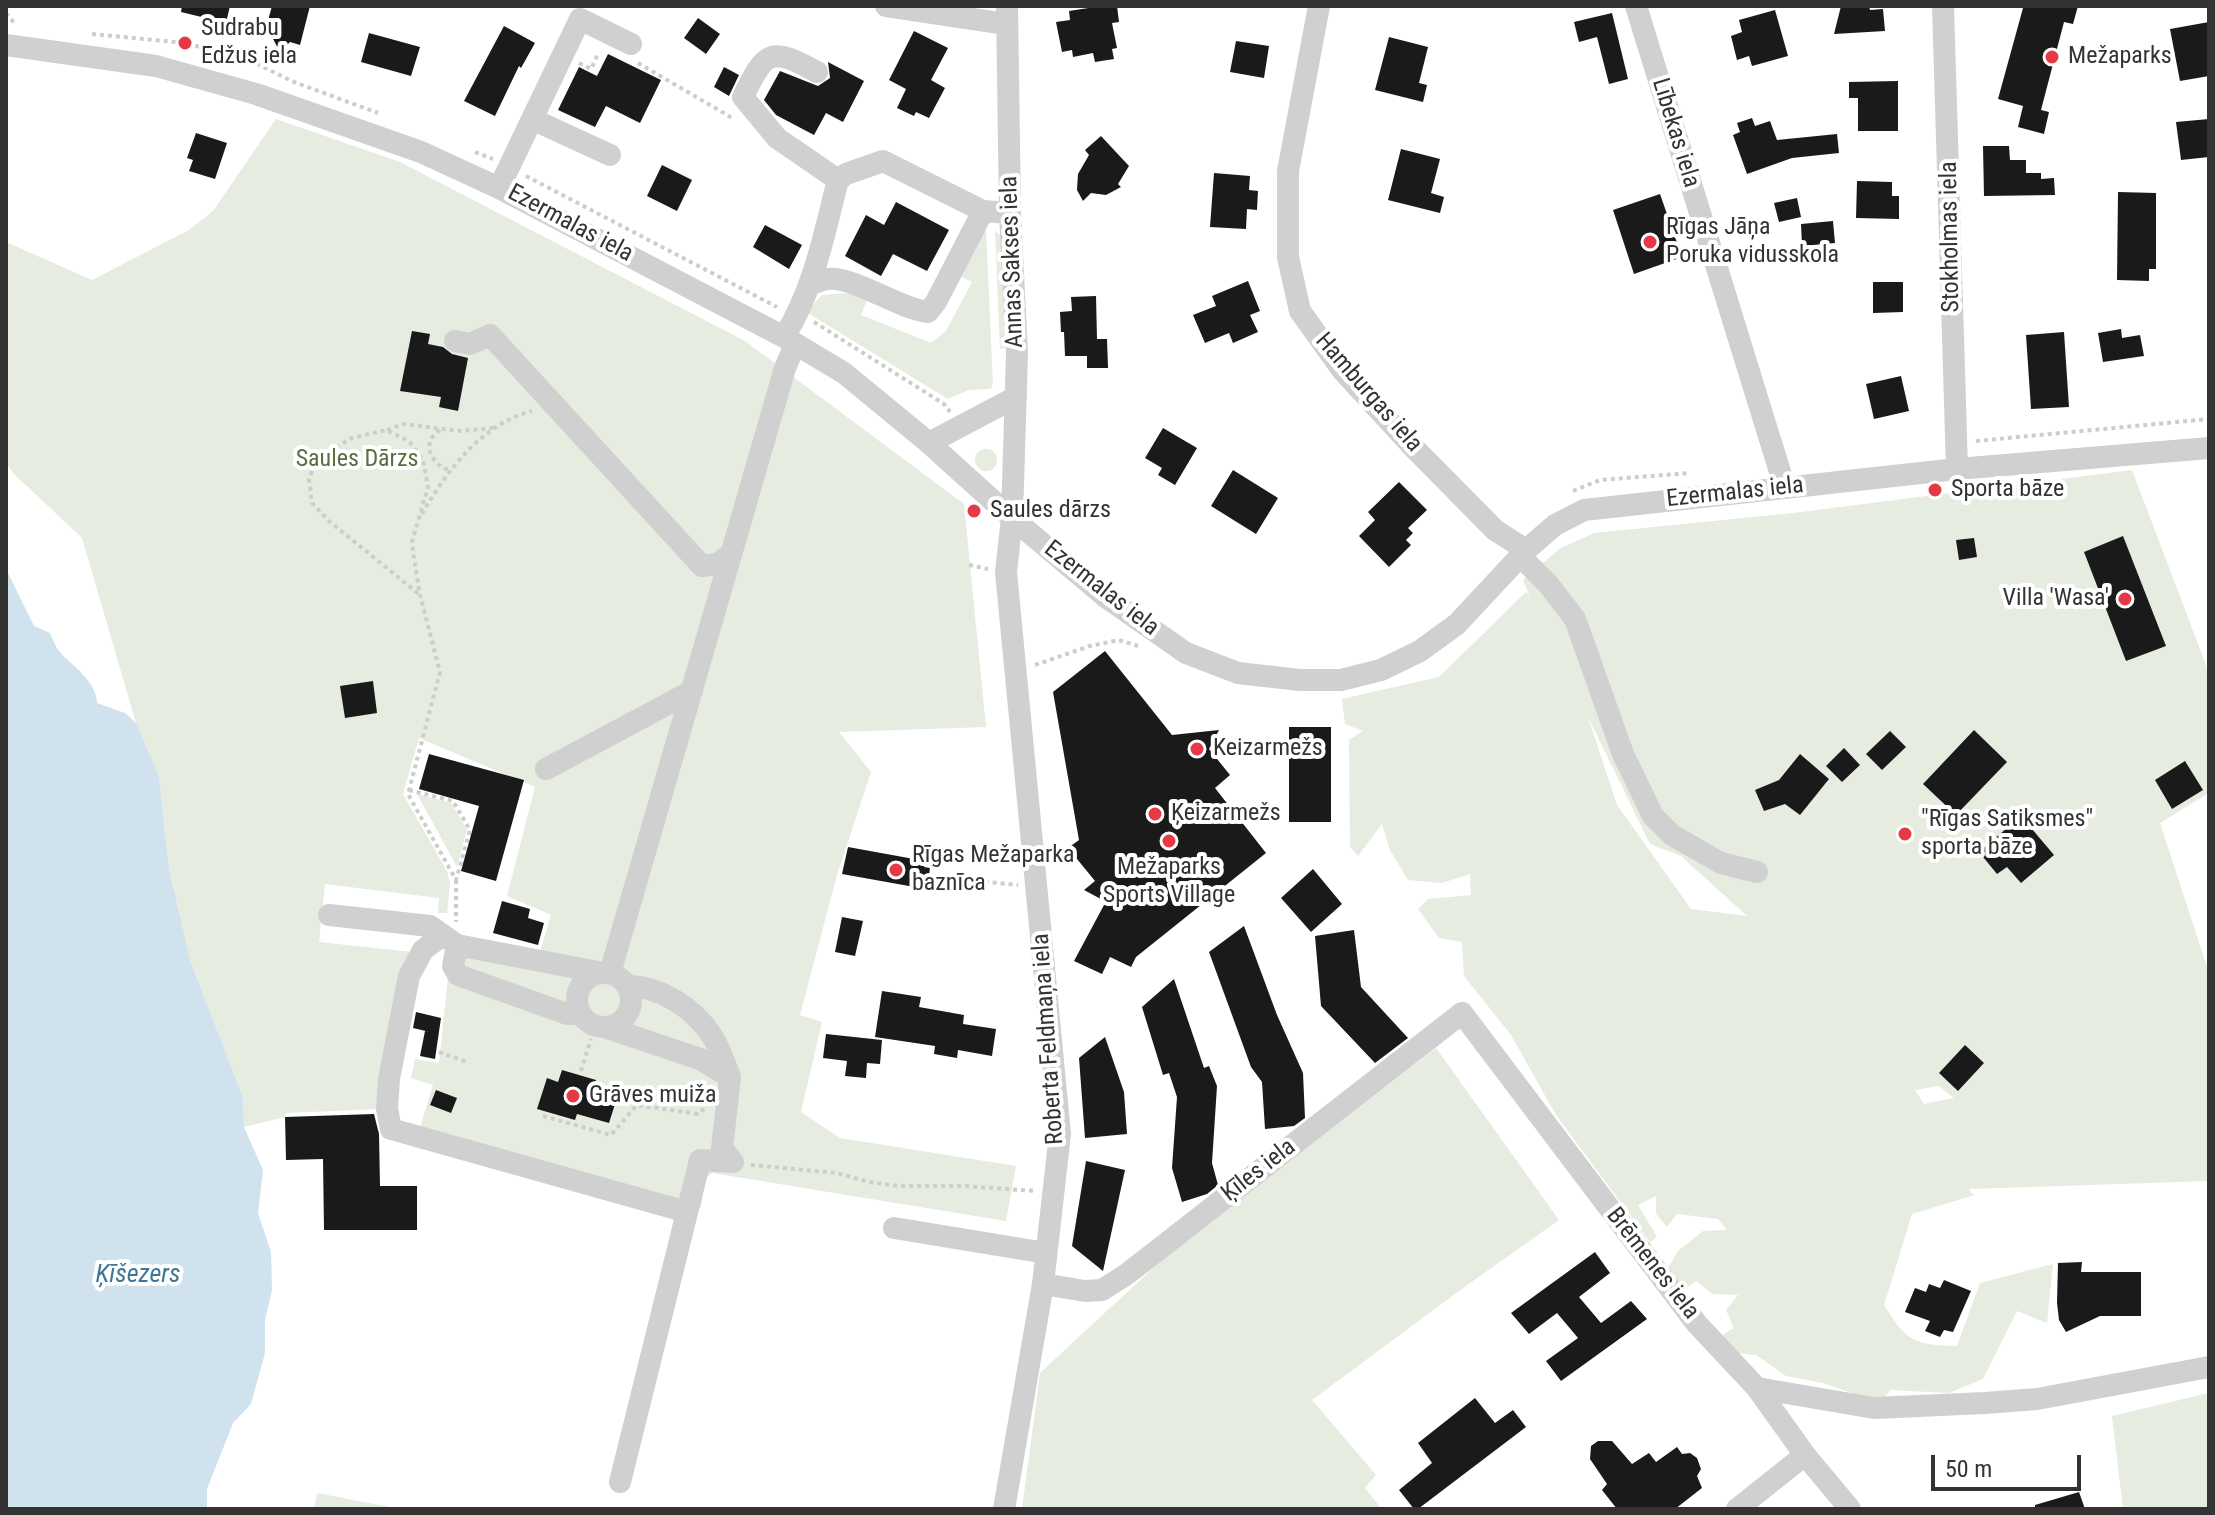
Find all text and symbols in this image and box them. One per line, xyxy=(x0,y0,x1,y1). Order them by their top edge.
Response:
place label: Sudrabu Edžus iela xyxy=(201,15,297,71)
marker: Sudrabu Edžus iela xyxy=(176,34,194,52)
place label: Mežaparks xyxy=(2068,43,2172,71)
marker: Mežaparks xyxy=(2043,48,2061,66)
street label: Lībekas iela xyxy=(1645,75,1705,191)
street label: Stokholmas iela xyxy=(1935,161,1967,313)
street label: Annas Sakses iela xyxy=(996,175,1030,349)
street label: Ezermalas iela xyxy=(502,179,638,269)
place label: Rīgas Jāņa Poruka vidusskola xyxy=(1666,214,1839,270)
marker: Rīgas Jāņa Poruka vidusskola xyxy=(1641,233,1659,251)
street label: Hamburgas iela xyxy=(1308,328,1428,458)
park label: Saules Dārzs xyxy=(296,446,418,474)
street label: Ezermalas iela xyxy=(1665,471,1805,515)
place label: Sporta bāze xyxy=(1951,476,2064,504)
marker: Sporta bāze xyxy=(1926,481,1944,499)
place label: Saules dārzs xyxy=(990,497,1111,525)
marker: Saules dārzs xyxy=(965,502,983,520)
street label: Ezermalas iela xyxy=(1038,535,1164,643)
place label: Villa 'Wasa' xyxy=(2003,585,2109,613)
marker: Villa 'Wasa' xyxy=(2116,590,2134,608)
place label: Keizarmežs xyxy=(1213,735,1323,763)
marker: Keizarmežs xyxy=(1188,740,1206,758)
place label: Ķeizarmežs xyxy=(1171,800,1281,828)
marker: Ķeizarmežs xyxy=(1146,805,1164,823)
place label: "Rīgas Satiksmes" sporta bāze xyxy=(1921,806,2093,862)
marker: "Rīgas Satiksmes" sporta bāze xyxy=(1896,825,1914,843)
marker: Mežaparks Sports Village xyxy=(1160,832,1178,850)
place label: Rīgas Mežaparka baznīca xyxy=(912,842,1075,898)
place label: Mežaparks Sports Village xyxy=(1103,854,1235,910)
marker: Rīgas Mežaparka baznīca xyxy=(887,861,905,879)
street label: Roberta Feldmaņa iela xyxy=(1027,932,1071,1146)
place label: Grāves muiža xyxy=(589,1082,716,1110)
marker: Grāves muiža xyxy=(564,1087,582,1105)
street label: Ķīles iela xyxy=(1216,1133,1302,1209)
street label: Brēmenes iela xyxy=(1599,1202,1705,1326)
water label: Ķīšezers xyxy=(96,1259,180,1291)
scale bar xyxy=(1935,1439,2085,1489)
text: 50 m xyxy=(1945,1455,1992,1483)

